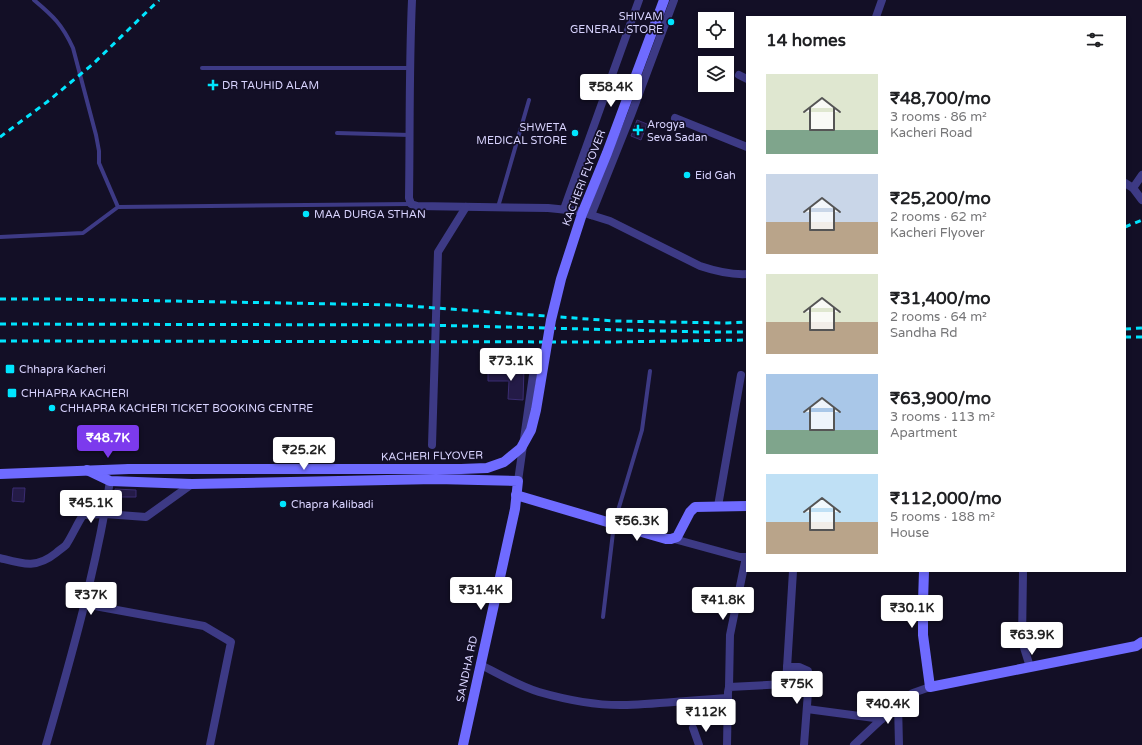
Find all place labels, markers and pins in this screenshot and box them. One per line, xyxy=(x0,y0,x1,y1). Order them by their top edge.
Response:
place label: SHIVAM GENERAL STORE xyxy=(570,10,663,36)
marker: SHIVAM GENERAL STORE xyxy=(666,17,676,27)
pin: ₹58.4K xyxy=(578,74,644,108)
marker: DR TAUHID ALAM xyxy=(207,79,219,91)
place label: DR TAUHID ALAM xyxy=(222,79,319,92)
place label: Arogya Seva Sadan xyxy=(647,118,708,144)
place label: SHWETA MEDICAL STORE xyxy=(476,121,567,147)
marker: Arogya Seva Sadan xyxy=(632,124,644,136)
marker: SHWETA MEDICAL STORE xyxy=(570,128,580,138)
place label: Eid Gah xyxy=(695,169,736,182)
marker: Eid Gah xyxy=(682,170,692,180)
place label: MAA DURGA STHAN xyxy=(314,208,426,221)
marker: MAA DURGA STHAN xyxy=(301,209,311,219)
pin: ₹73.1K xyxy=(478,348,544,382)
marker: Chhapra Kacheri xyxy=(4,363,16,375)
place label: Chhapra Kacheri xyxy=(19,363,106,376)
marker: CHHAPRA KACHERI xyxy=(6,387,18,399)
place label: CHHAPRA KACHERI xyxy=(21,387,129,400)
place label: CHHAPRA KACHERI TICKET BOOKING CENTRE xyxy=(60,402,313,415)
marker: CHHAPRA KACHERI TICKET BOOKING CENTRE xyxy=(47,403,57,413)
pin: ₹48.7K xyxy=(75,425,141,459)
pin: ₹25.2K xyxy=(271,437,337,471)
pin: ₹45.1K xyxy=(58,490,124,524)
place label: Chapra Kalibadi xyxy=(291,498,374,511)
marker: Chapra Kalibadi xyxy=(278,499,288,509)
pin: ₹56.3K xyxy=(604,508,670,542)
pin: ₹31.4K xyxy=(448,577,514,611)
pin: ₹37K xyxy=(67,582,115,616)
pin: ₹41.8K xyxy=(690,587,756,621)
pin: ₹30.1K xyxy=(879,595,945,629)
pin: ₹63.9K xyxy=(999,622,1065,656)
pin: ₹75K xyxy=(773,671,821,705)
pin: ₹40.4K xyxy=(855,691,921,725)
pin: ₹112K xyxy=(678,699,734,733)

